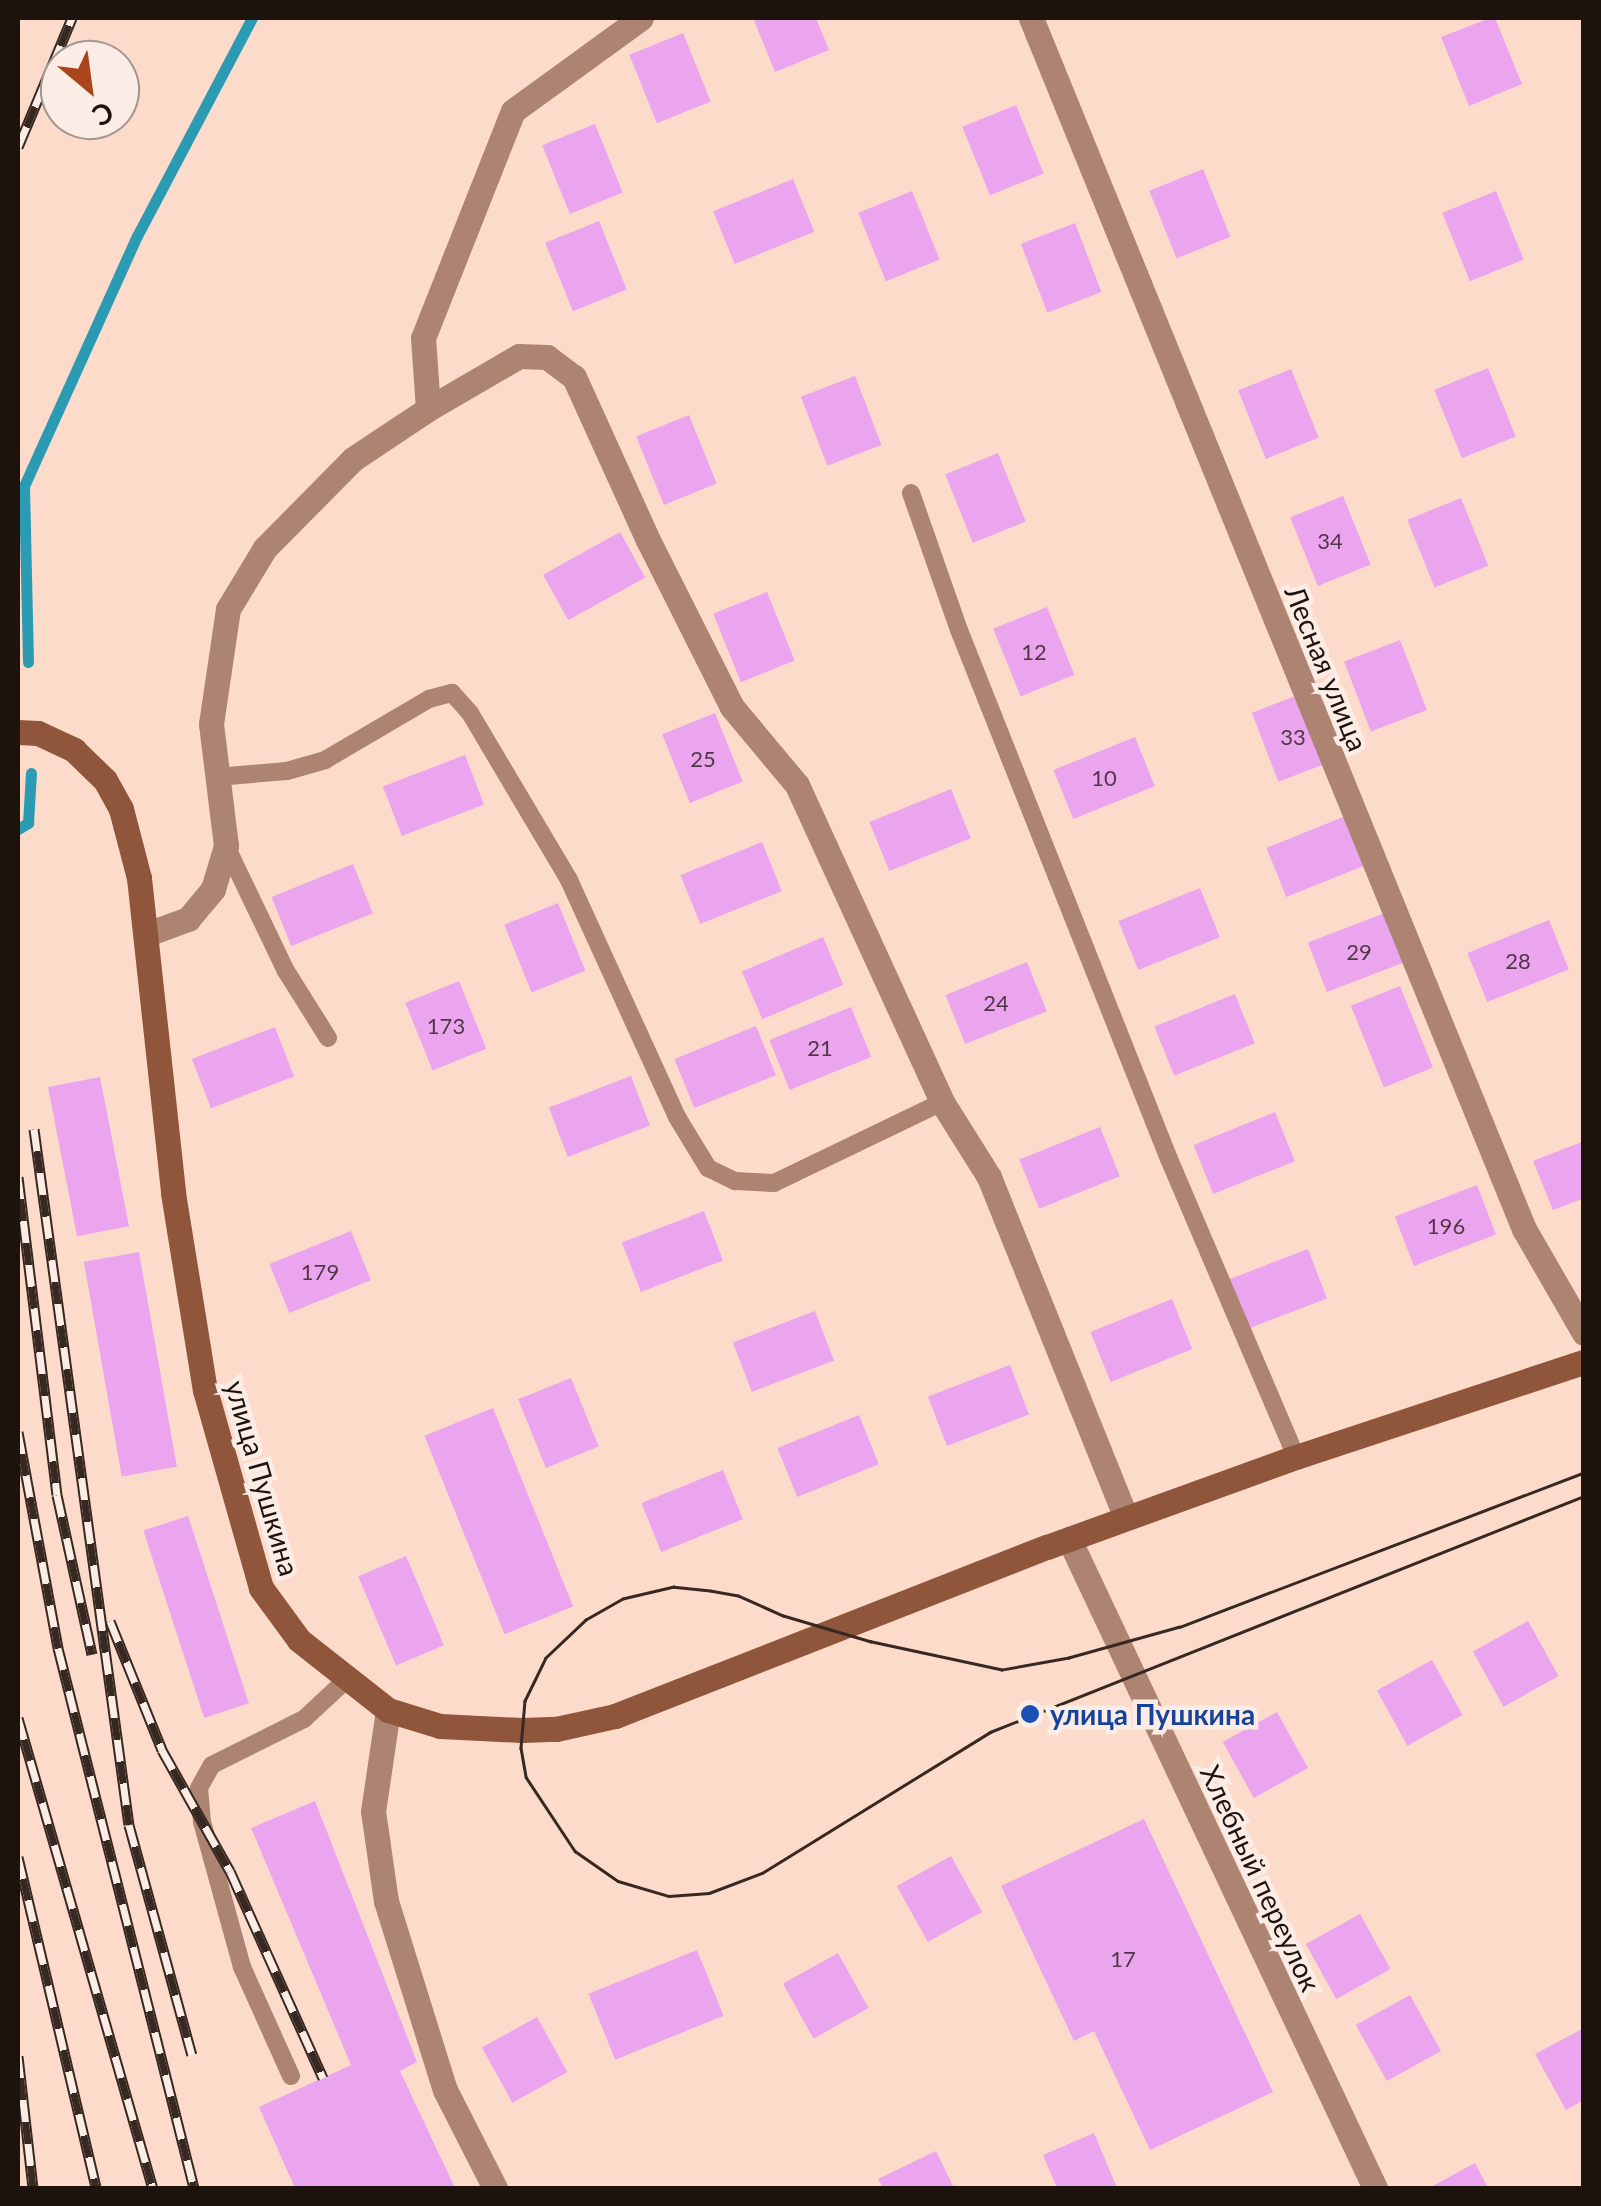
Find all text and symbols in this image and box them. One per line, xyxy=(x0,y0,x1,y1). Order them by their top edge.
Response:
north arrow xyxy=(40,40,140,140)
text: С xyxy=(87,95,120,134)
house number: 34 xyxy=(1317,528,1343,554)
street label: Лесная улица xyxy=(1279,581,1375,755)
house number: 12 xyxy=(1021,639,1047,665)
house number: 33 xyxy=(1280,724,1306,750)
house number: 25 xyxy=(690,746,716,772)
house number: 10 xyxy=(1091,765,1117,791)
house number: 29 xyxy=(1346,939,1372,965)
house number: 28 xyxy=(1505,948,1531,974)
house number: 24 xyxy=(983,990,1009,1016)
house number: 173 xyxy=(427,1013,465,1039)
house number: 21 xyxy=(807,1035,833,1061)
house number: 196 xyxy=(1427,1213,1465,1239)
house number: 179 xyxy=(301,1259,339,1285)
street label: улица Пушкина xyxy=(219,1376,307,1580)
place label: улица Пушкина xyxy=(1050,1697,1255,1731)
marker: улица Пушкина xyxy=(1019,1703,1041,1725)
street label: Хлебный переулок xyxy=(1194,1760,1328,1996)
house number: 17 xyxy=(1110,1946,1136,1972)

